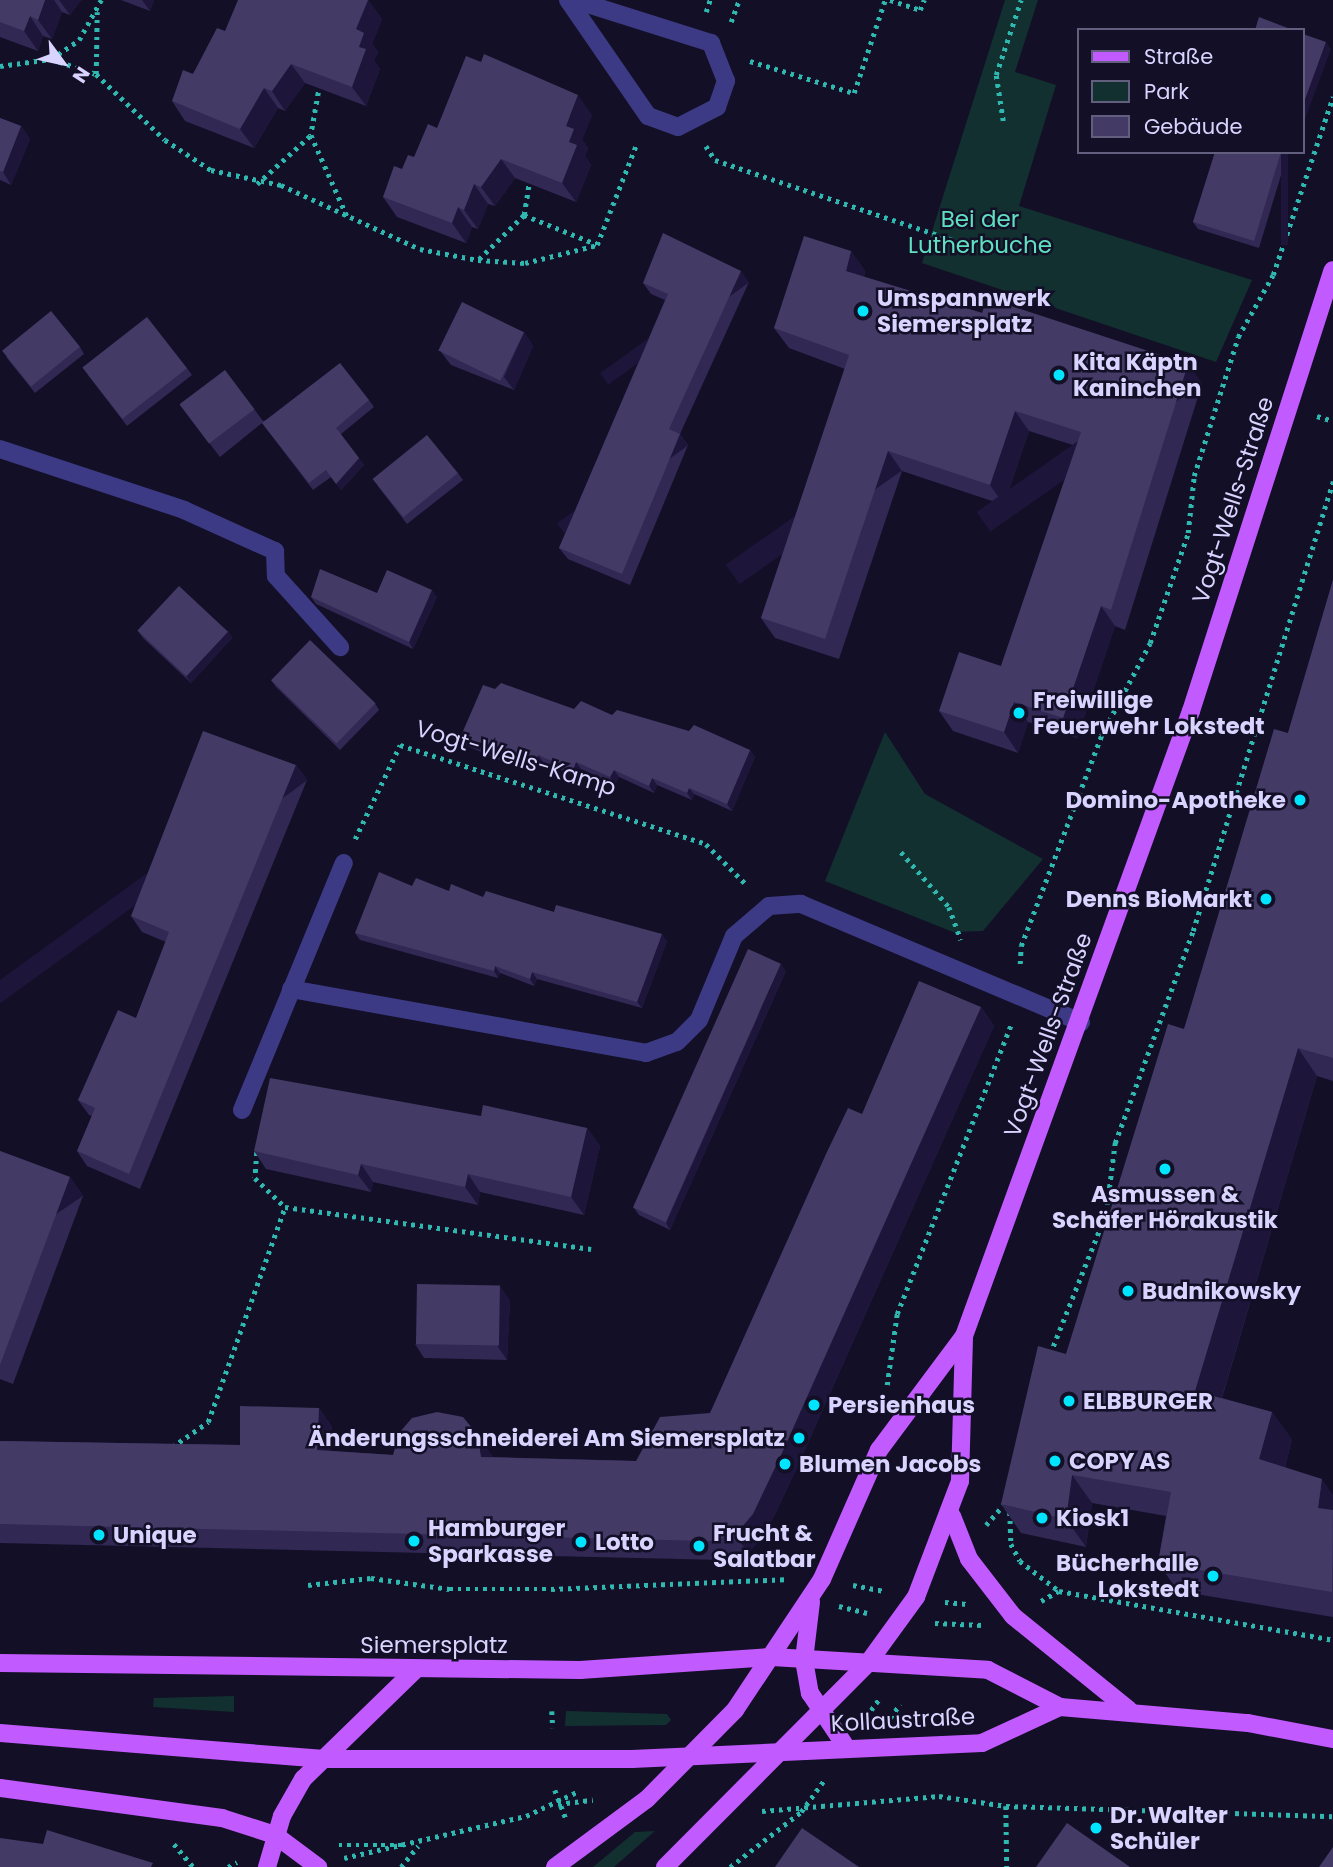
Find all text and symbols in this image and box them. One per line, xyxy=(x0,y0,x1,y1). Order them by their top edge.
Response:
north arrow xyxy=(28,28,98,98)
legend xyxy=(1078,28,1305,154)
text: Straße xyxy=(1144,42,1213,71)
text: N xyxy=(66,61,96,88)
text: Park xyxy=(1144,77,1189,106)
text: Gebäude xyxy=(1144,112,1242,141)
park label: Bei der Lutherbuche xyxy=(908,205,1052,259)
place label: Umspannwerk Siemersplatz xyxy=(877,284,1051,338)
marker: Umspannwerk Siemersplatz xyxy=(855,303,871,319)
place label: Kita Käptn Kaninchen xyxy=(1073,348,1202,402)
marker: Kita Käptn Kaninchen xyxy=(1051,367,1067,383)
street label: Vogt-Wells-Straße xyxy=(1187,393,1279,607)
place label: Freiwillige Feuerwehr Lokstedt xyxy=(1033,686,1265,740)
marker: Freiwillige Feuerwehr Lokstedt xyxy=(1011,705,1027,721)
street label: Vogt-Wells-Kamp xyxy=(412,714,620,802)
place label: Domino-Apotheke xyxy=(1065,786,1286,814)
marker: Domino-Apotheke xyxy=(1292,792,1308,808)
place label: Denns BioMarkt xyxy=(1066,885,1252,913)
marker: Denns BioMarkt xyxy=(1258,891,1274,907)
street label: Vogt-Wells-Straße xyxy=(998,929,1098,1141)
marker: Asmussen & Schäfer Hörakustik xyxy=(1157,1161,1173,1177)
place label: Asmussen & Schäfer Hörakustik xyxy=(1052,1180,1278,1234)
place label: Budnikowsky xyxy=(1142,1277,1301,1305)
marker: Budnikowsky xyxy=(1120,1283,1136,1299)
place label: ELBBURGER xyxy=(1083,1387,1213,1415)
place label: Persienhaus xyxy=(828,1391,975,1419)
marker: ELBBURGER xyxy=(1061,1393,1077,1409)
marker: Persienhaus xyxy=(806,1397,822,1413)
place label: Änderungsschneiderei Am Siemersplatz xyxy=(308,1424,785,1452)
marker: Änderungsschneiderei Am Siemersplatz xyxy=(791,1430,807,1446)
place label: COPY AS xyxy=(1069,1447,1170,1475)
place label: Blumen Jacobs xyxy=(799,1450,981,1478)
marker: COPY AS xyxy=(1047,1453,1063,1469)
marker: Blumen Jacobs xyxy=(777,1456,793,1472)
place label: Kiosk1 xyxy=(1056,1504,1129,1532)
marker: Kiosk1 xyxy=(1034,1510,1050,1526)
place label: Hamburger Sparkasse xyxy=(428,1514,565,1568)
place label: Frucht & Salatbar xyxy=(713,1519,816,1573)
place label: Unique xyxy=(113,1521,197,1549)
marker: Unique xyxy=(91,1527,107,1543)
place label: Lotto xyxy=(595,1528,654,1556)
marker: Hamburger Sparkasse xyxy=(406,1533,422,1549)
marker: Lotto xyxy=(573,1534,589,1550)
marker: Frucht & Salatbar xyxy=(691,1538,707,1554)
place label: Bücherhalle Lokstedt xyxy=(1056,1549,1199,1603)
marker: Bücherhalle Lokstedt xyxy=(1205,1568,1221,1584)
street label: Siemersplatz xyxy=(360,1631,508,1659)
street label: Kollaustraße xyxy=(830,1702,976,1738)
place label: Dr. Walter Schüler xyxy=(1110,1801,1228,1855)
marker: Dr. Walter Schüler xyxy=(1088,1820,1104,1836)

